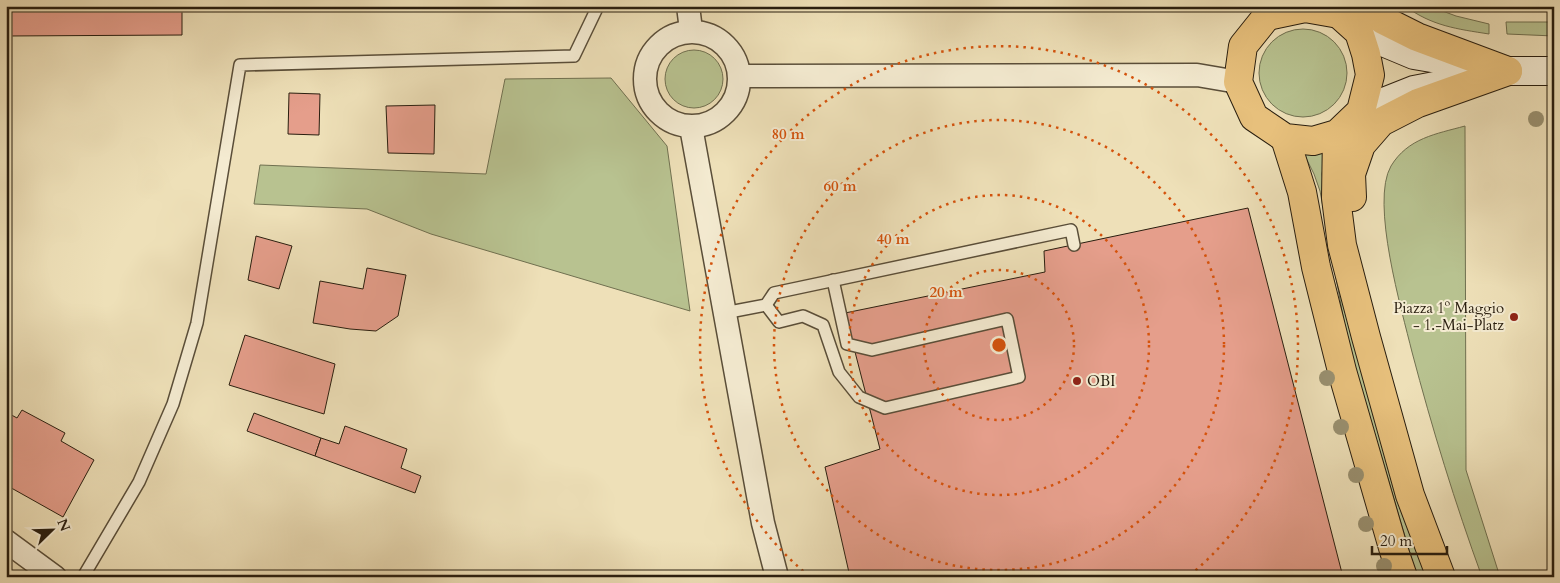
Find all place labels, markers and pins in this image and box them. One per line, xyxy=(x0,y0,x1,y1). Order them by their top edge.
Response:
place label: Piazza 1º Maggio - 1.-Mai-Platz xyxy=(1393,298,1504,335)
marker: Piazza 1º Maggio - 1.-Mai-Platz xyxy=(1508,311,1520,323)
centre of rings xyxy=(990,336,1008,354)
place label: OBI xyxy=(1087,371,1115,391)
marker: OBI xyxy=(1071,375,1083,387)

